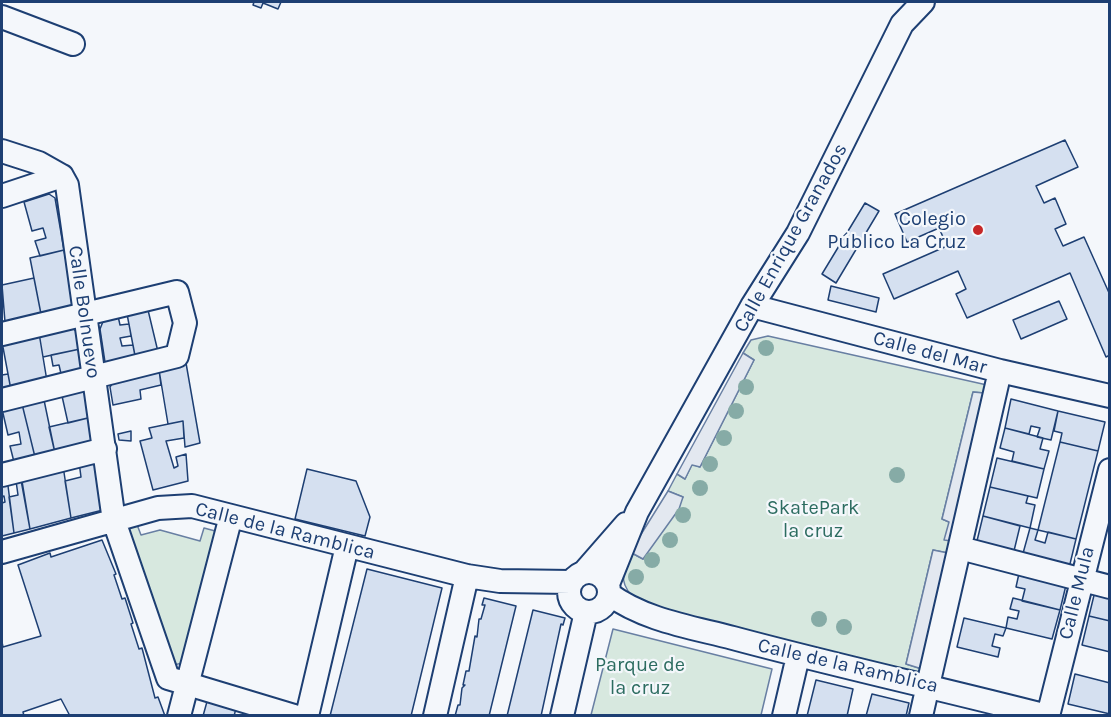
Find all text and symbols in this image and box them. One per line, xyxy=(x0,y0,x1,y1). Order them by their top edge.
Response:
street label: Calle Enrique Granados xyxy=(729,139,853,337)
place label: Colegio Público La Cruz xyxy=(827,207,966,254)
marker: Colegio Público La Cruz xyxy=(971,223,985,237)
street label: Calle Bolnuevo xyxy=(63,244,105,380)
street label: Calle del Mar xyxy=(870,326,990,380)
park label: SkatePark la cruz xyxy=(767,496,859,543)
street label: Calle de la Ramblica xyxy=(193,497,377,565)
street label: Calle Mula xyxy=(1054,544,1100,642)
street label: Calle de la Ramblica xyxy=(755,634,941,698)
park label: Parque de la cruz xyxy=(595,653,685,700)

